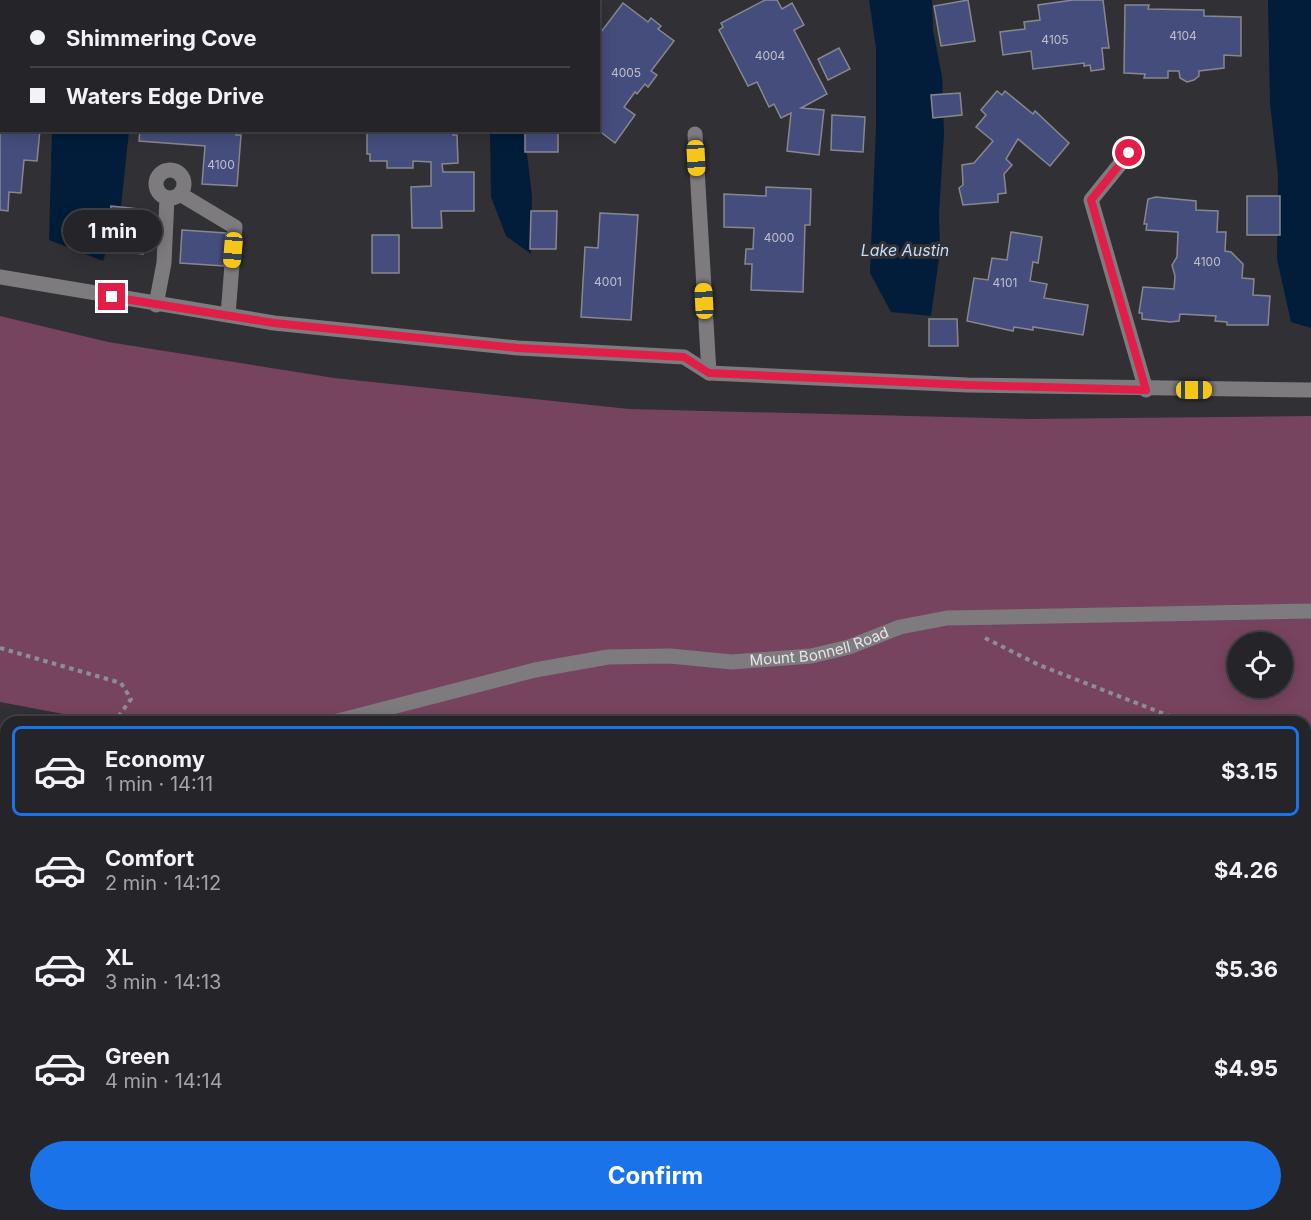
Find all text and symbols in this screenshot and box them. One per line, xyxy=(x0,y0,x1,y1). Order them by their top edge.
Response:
text: Shimmering Cove xyxy=(66,25,256,51)
house number: 4104 xyxy=(1169,28,1197,43)
house number: 4105 xyxy=(1041,32,1069,47)
house number: 4004 xyxy=(755,48,786,63)
house number: 4005 xyxy=(611,65,641,80)
text: Waters Edge Drive xyxy=(66,83,264,109)
route start xyxy=(1115,139,1142,166)
car xyxy=(686,140,706,176)
house number: 4100 xyxy=(207,157,235,172)
callout: 1 min xyxy=(63,210,162,252)
text: 1 min xyxy=(88,219,137,243)
house number: 4000 xyxy=(764,230,794,245)
car xyxy=(222,231,244,269)
water label: Lake Austin xyxy=(861,240,949,260)
house number: 4100 xyxy=(1193,254,1221,269)
house number: 4001 xyxy=(594,274,622,289)
house number: 4101 xyxy=(993,275,1017,290)
route end xyxy=(98,283,125,310)
car xyxy=(694,283,714,319)
car xyxy=(1176,381,1212,399)
street label: Mount Bonnell Road xyxy=(749,622,891,670)
map controls xyxy=(1227,632,1293,698)
button: locate xyxy=(1227,632,1293,698)
icon: car xyxy=(33,744,87,798)
text: Economy xyxy=(105,746,205,772)
text: $3.15 xyxy=(1221,758,1278,784)
text: 1 min · 14:11 xyxy=(105,772,213,796)
icon: car xyxy=(33,843,87,897)
text: Comfort xyxy=(105,845,194,871)
text: $4.26 xyxy=(1214,857,1278,883)
text: 2 min · 14:12 xyxy=(105,871,221,895)
icon: car xyxy=(33,942,87,996)
text: XL xyxy=(105,944,134,970)
text: $5.36 xyxy=(1215,956,1278,982)
text: 3 min · 14:13 xyxy=(105,970,221,994)
icon: car xyxy=(33,1041,87,1095)
text: Green xyxy=(105,1043,170,1069)
text: $4.95 xyxy=(1214,1055,1278,1081)
text: 4 min · 14:14 xyxy=(105,1069,223,1093)
button: Confirm xyxy=(30,1141,1281,1210)

